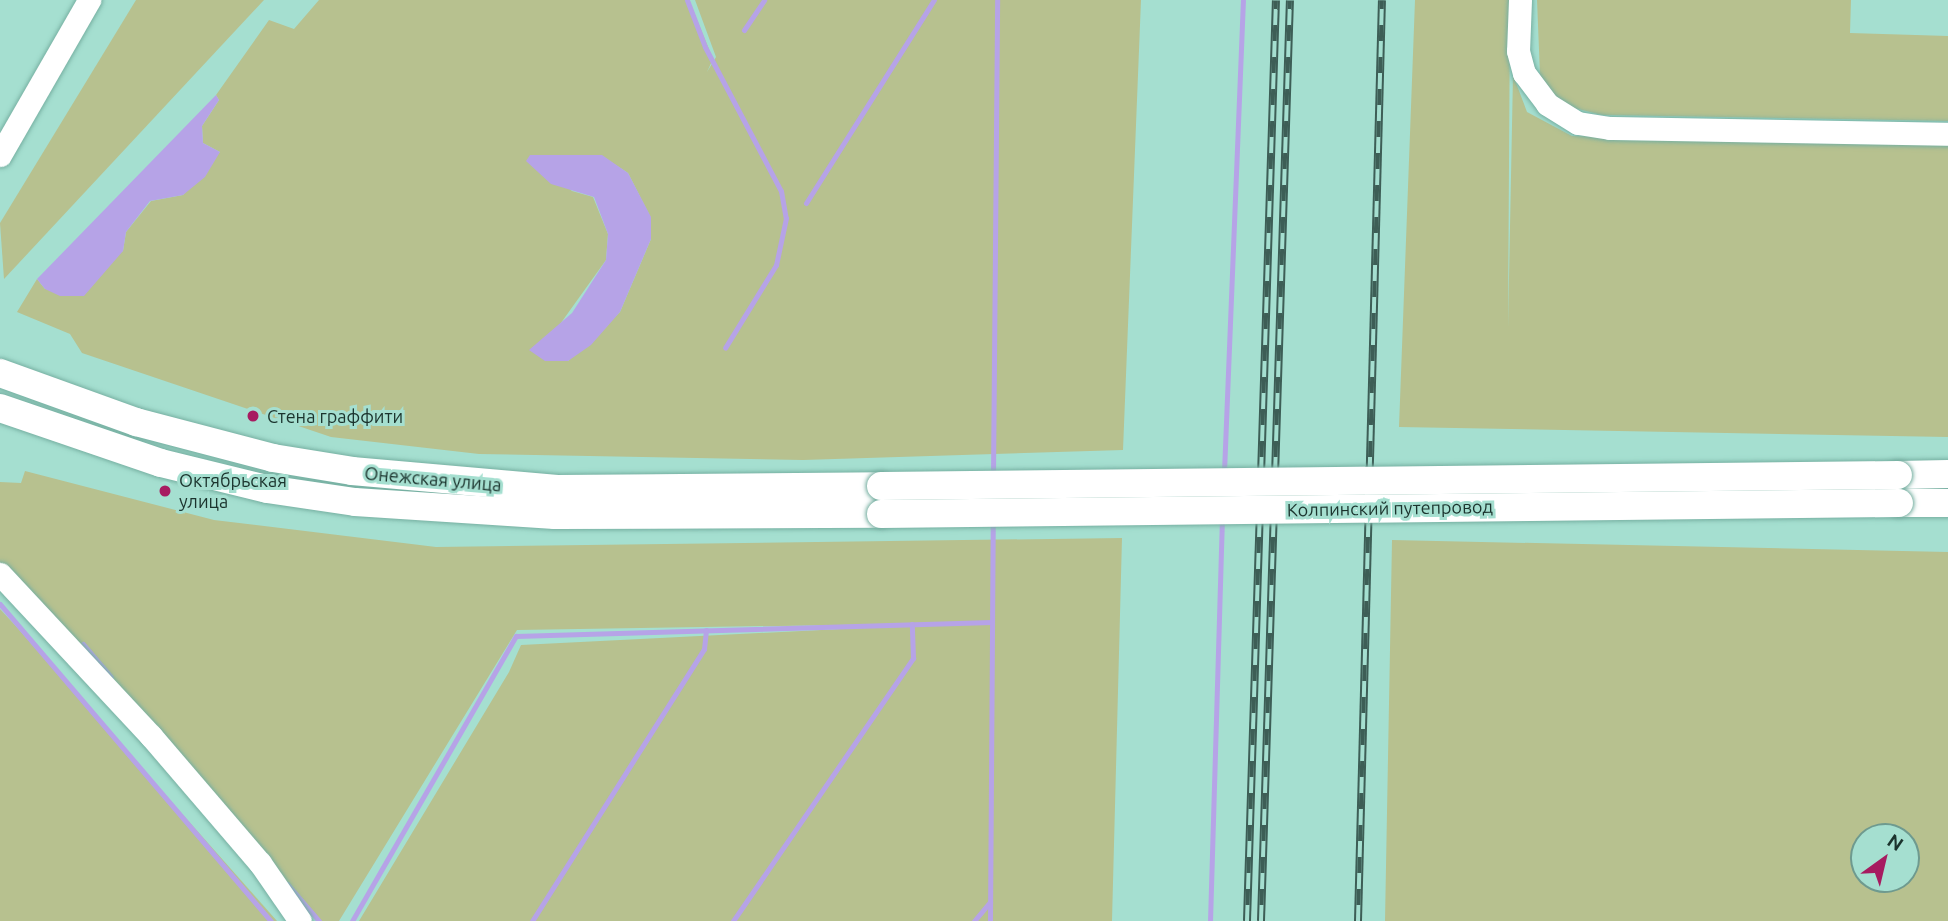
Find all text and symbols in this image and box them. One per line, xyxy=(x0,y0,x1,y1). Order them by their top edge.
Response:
place label: Стена граффити xyxy=(267,405,403,427)
marker: Стена граффити xyxy=(245,408,261,424)
street label: Онежская улица xyxy=(364,462,502,496)
place label: Октябрьская улица xyxy=(179,470,287,512)
marker: Октябрьская улица xyxy=(157,483,173,499)
street label: Колпинский путепровод xyxy=(1287,495,1493,521)
north arrow xyxy=(1850,823,1920,893)
text: N xyxy=(1884,829,1908,855)

